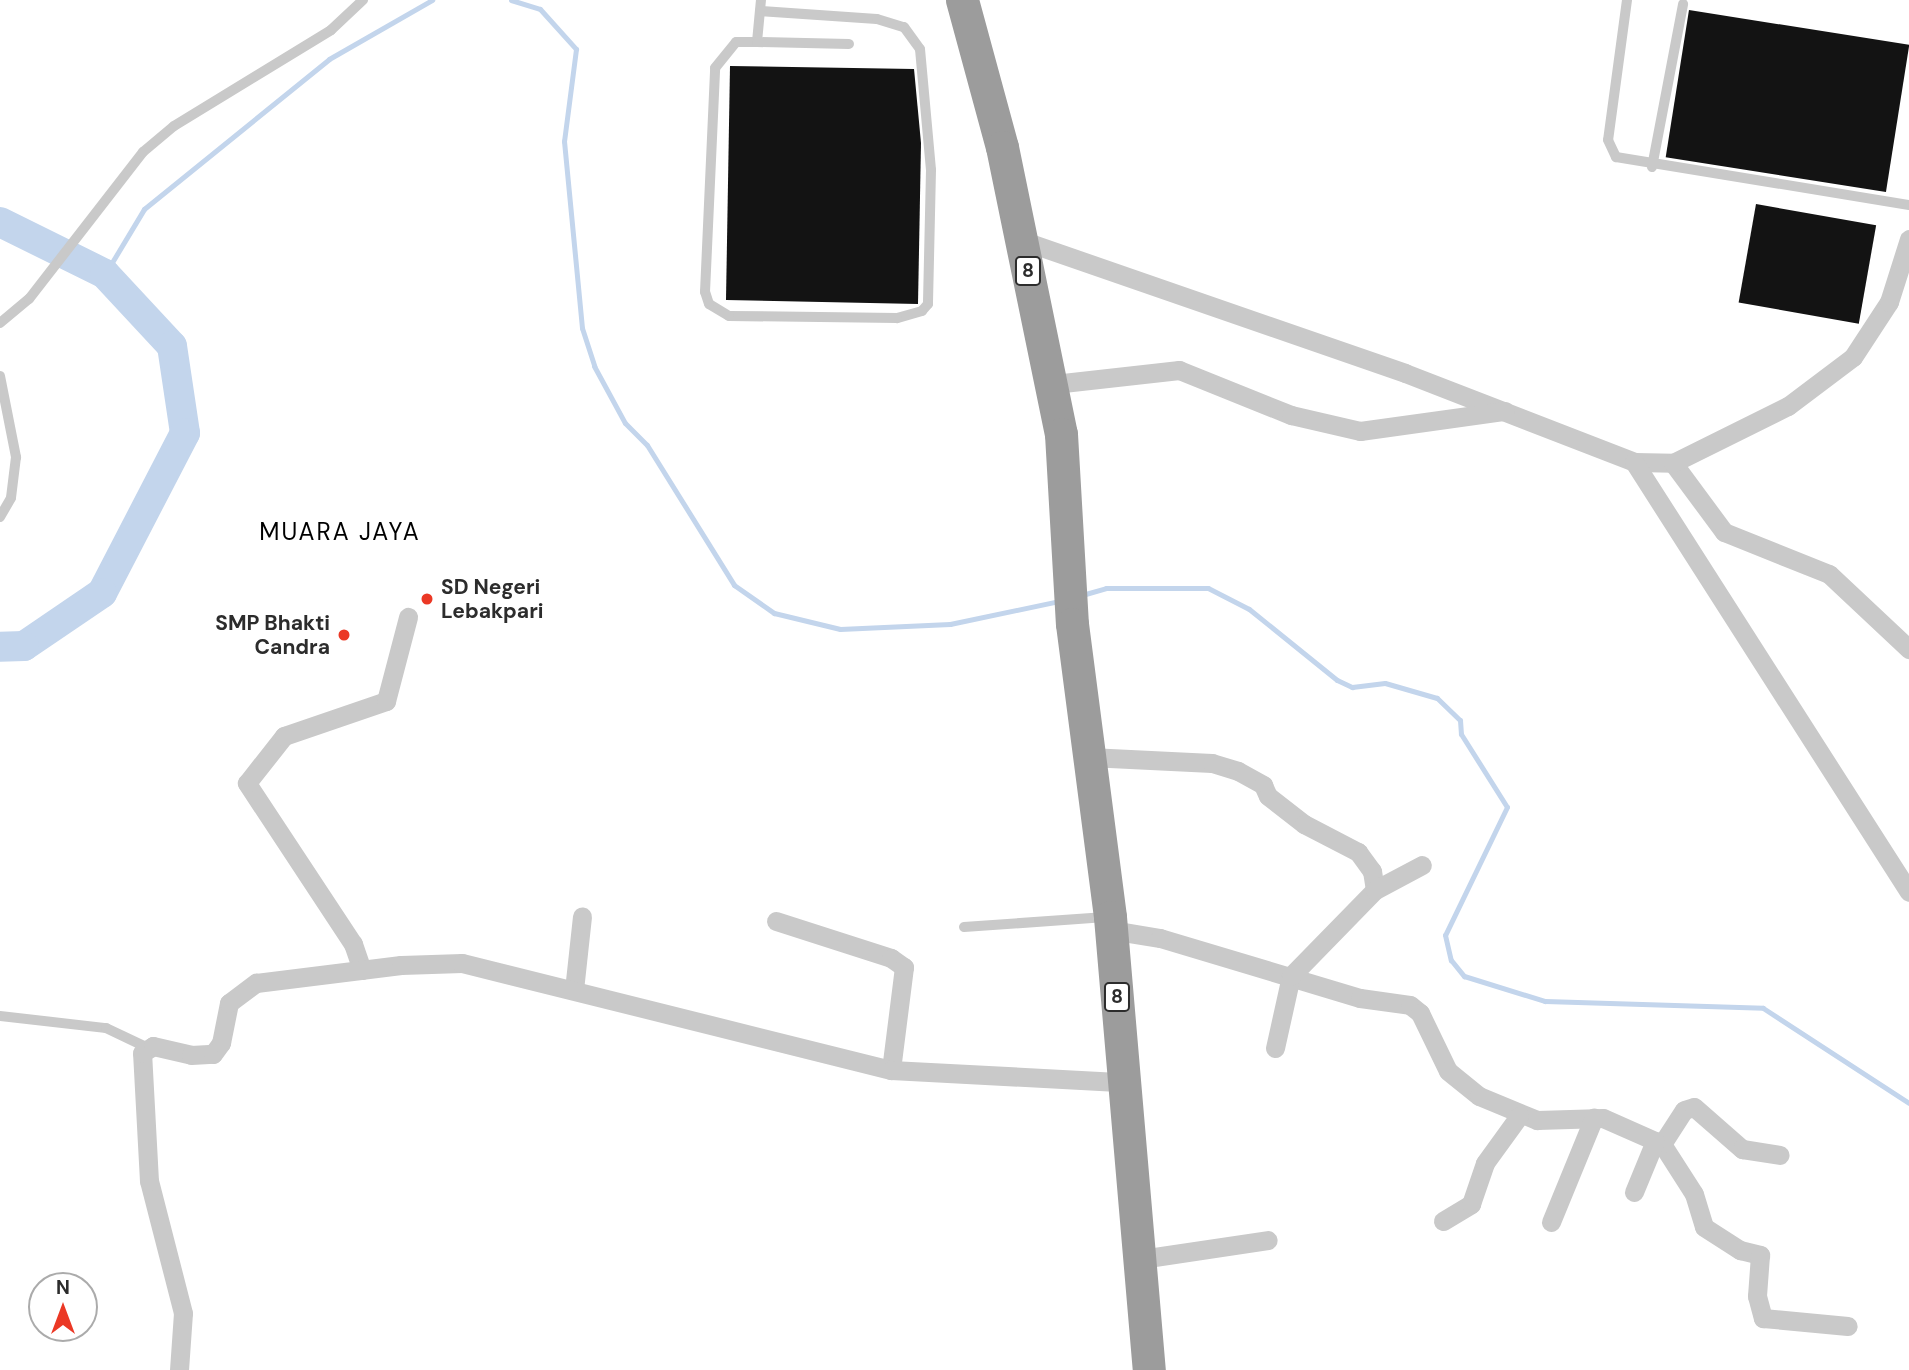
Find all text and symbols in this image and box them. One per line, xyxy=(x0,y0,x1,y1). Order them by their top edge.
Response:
road number: 8 xyxy=(1014,256,1042,286)
district label: MUARA JAYA xyxy=(261,518,419,546)
place label: SD Negeri Lebakpari xyxy=(441,574,543,624)
marker: SD Negeri Lebakpari xyxy=(419,591,435,607)
place label: SMP Bhakti Candra xyxy=(215,610,330,660)
marker: SMP Bhakti Candra xyxy=(336,627,352,643)
road number: 8 xyxy=(1103,981,1131,1012)
north arrow xyxy=(28,1272,98,1342)
text: N xyxy=(56,1275,70,1300)

